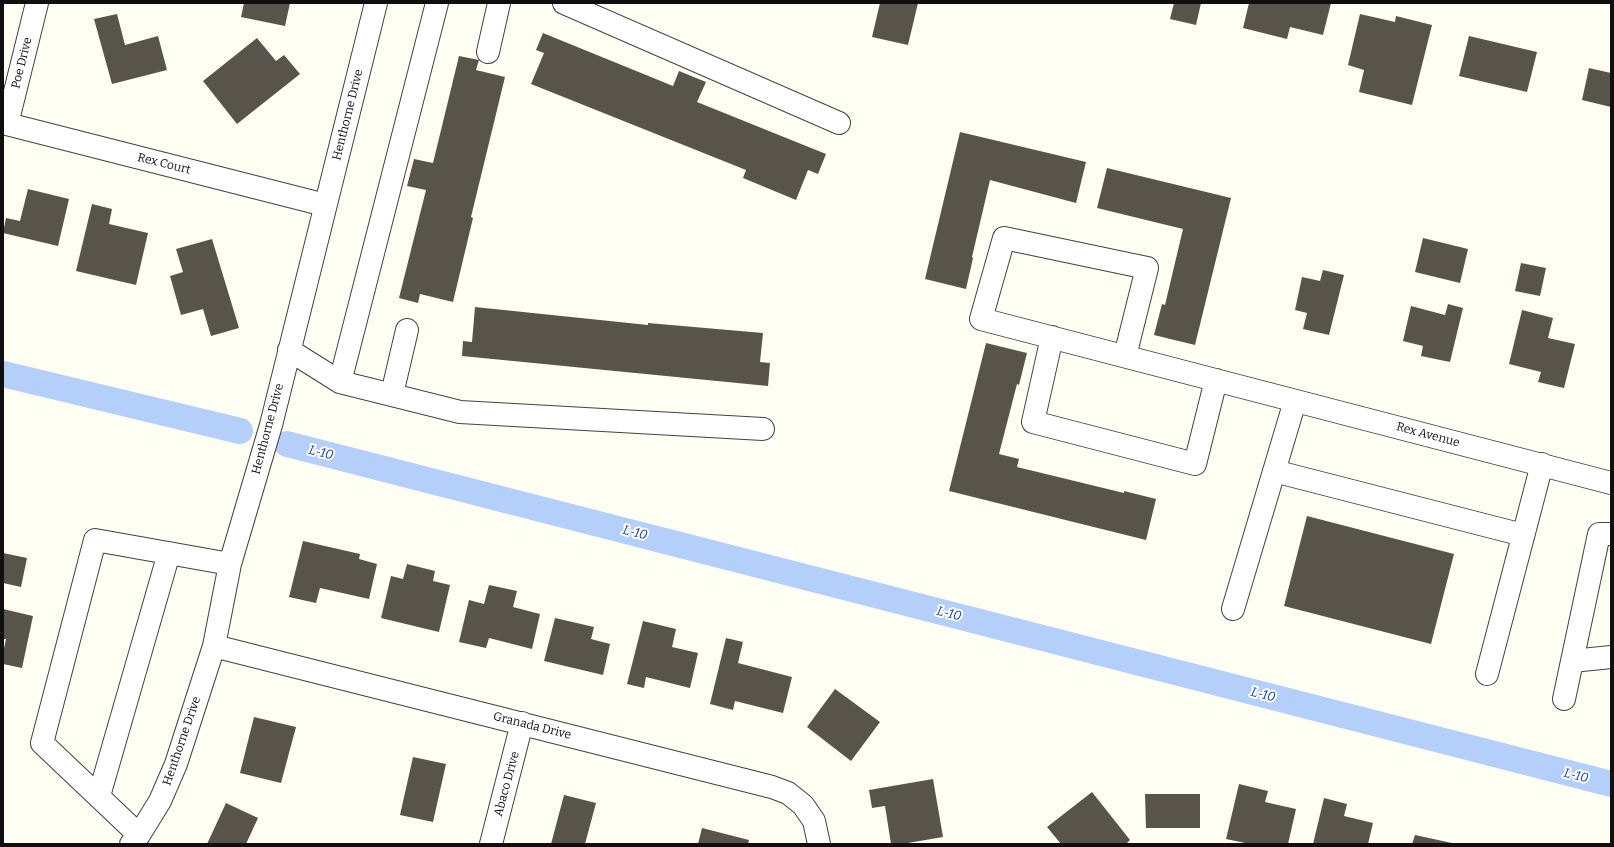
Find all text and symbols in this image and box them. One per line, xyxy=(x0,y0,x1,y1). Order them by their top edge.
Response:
street label: Poe Drive xyxy=(9,36,35,90)
street label: Henthorne Drive xyxy=(330,68,366,162)
street label: Rex Court xyxy=(136,150,192,178)
street label: Henthorne Drive xyxy=(249,382,287,476)
street label: Rex Avenue xyxy=(1395,420,1461,450)
water label: L-10 xyxy=(307,442,335,464)
water label: L-10 xyxy=(621,522,649,544)
water label: L-10 xyxy=(935,603,963,625)
water label: L-10 xyxy=(1249,684,1277,706)
street label: Henthorne Drive xyxy=(160,695,204,787)
street label: Granada Drive xyxy=(491,709,573,743)
street label: Abaco Drive xyxy=(491,750,523,818)
water label: L-10 xyxy=(1562,765,1590,787)

